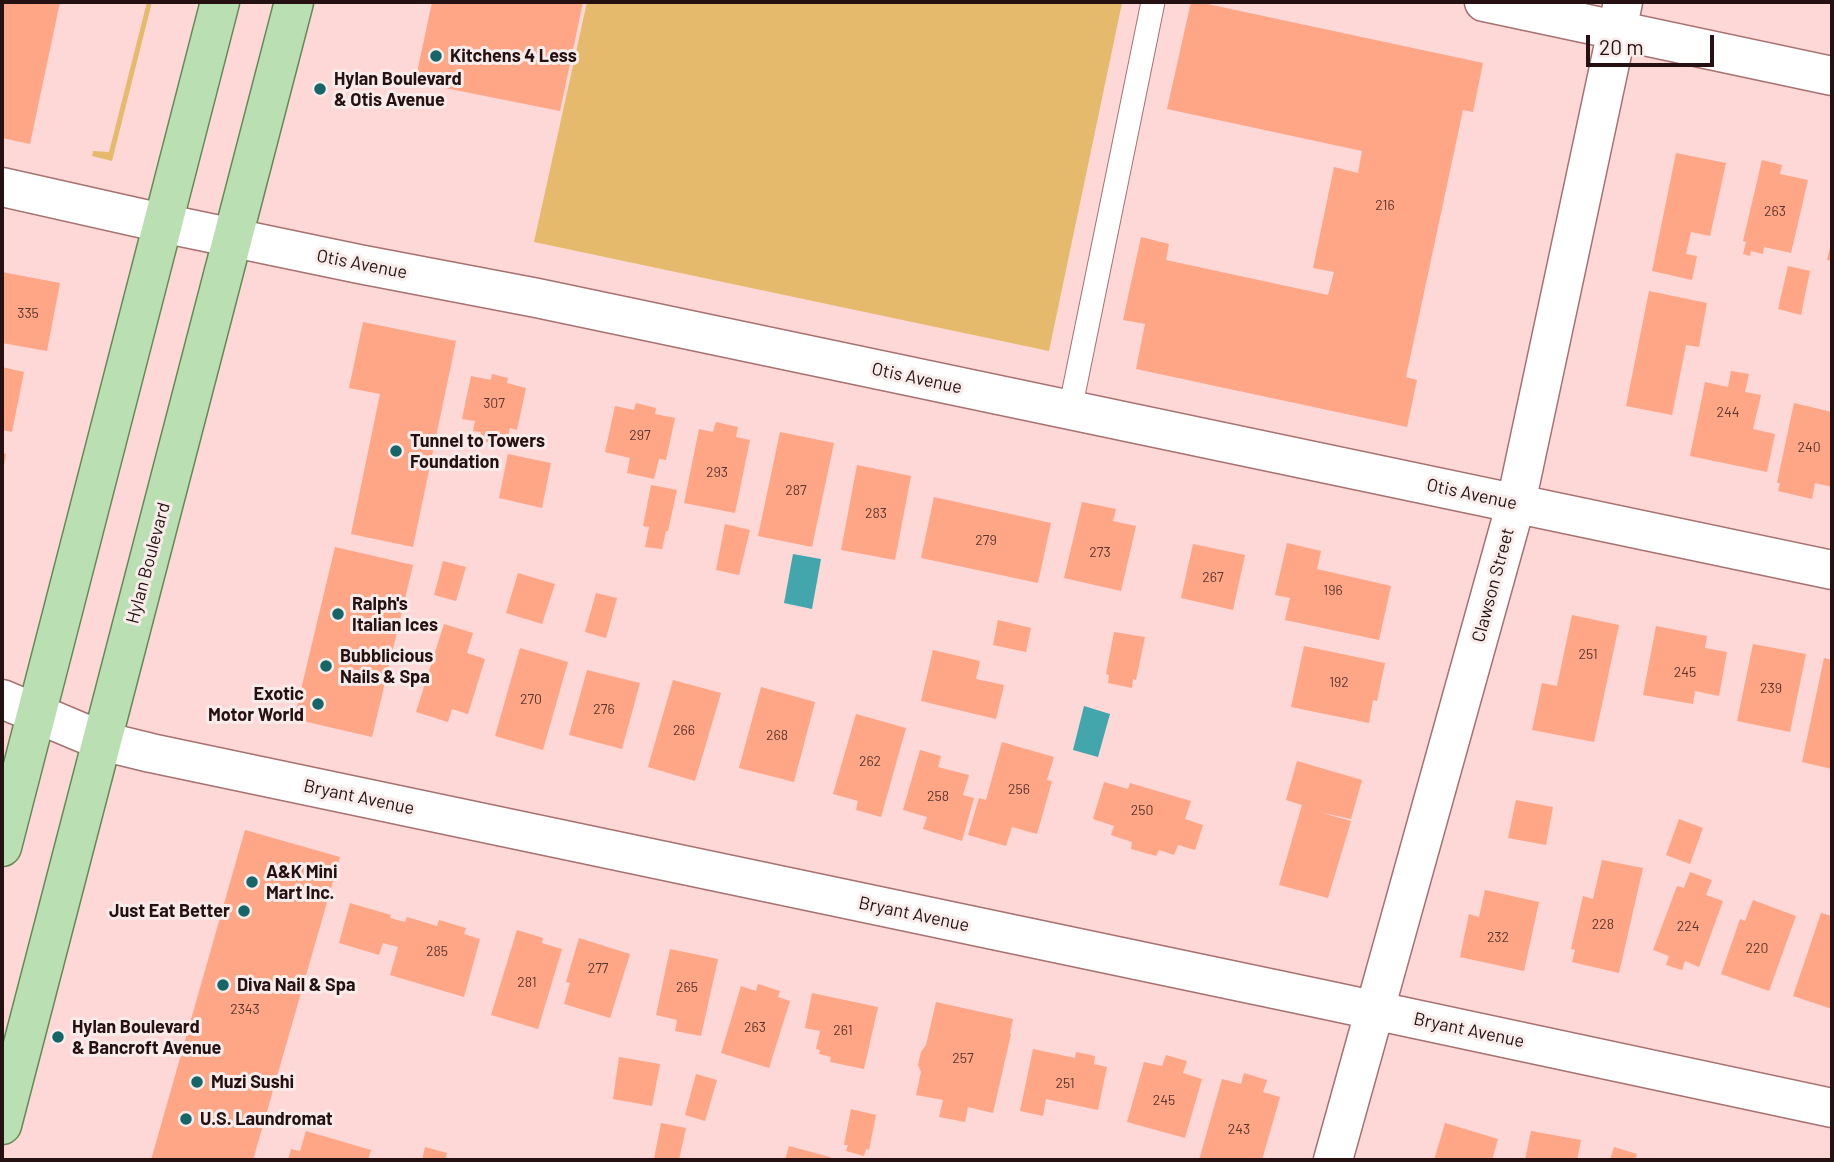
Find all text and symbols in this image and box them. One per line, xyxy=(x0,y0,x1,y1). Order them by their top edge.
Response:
scale bar xyxy=(1589,21,1717,65)
text: 20 m xyxy=(1599,34,1644,59)
place label: Kitchens 4 Less xyxy=(450,45,577,67)
marker: Kitchens 4 Less xyxy=(428,48,444,64)
place label: Hylan Boulevard & Otis Avenue xyxy=(334,68,462,110)
marker: Hylan Boulevard & Otis Avenue xyxy=(312,81,328,97)
house number: 216 xyxy=(1375,197,1395,213)
house number: 263 xyxy=(1764,203,1786,219)
street label: Otis Avenue xyxy=(315,245,409,283)
house number: 335 xyxy=(17,305,39,321)
street label: Otis Avenue xyxy=(870,358,964,398)
house number: 307 xyxy=(483,395,505,411)
house number: 244 xyxy=(1717,404,1739,420)
house number: 297 xyxy=(629,427,651,443)
place label: Tunnel to Towers Foundation xyxy=(410,430,545,472)
house number: 240 xyxy=(1797,439,1821,455)
marker: Tunnel to Towers Foundation xyxy=(388,443,404,459)
house number: 293 xyxy=(706,464,728,480)
street label: Otis Avenue xyxy=(1425,474,1519,514)
house number: 287 xyxy=(785,482,807,498)
street label: Hylan Boulevard xyxy=(121,500,175,626)
house number: 283 xyxy=(865,505,887,521)
street label: Clawson Street xyxy=(1467,525,1519,645)
house number: 279 xyxy=(975,532,997,548)
house number: 273 xyxy=(1089,544,1111,560)
house number: 267 xyxy=(1202,569,1224,585)
house number: 196 xyxy=(1323,582,1343,598)
place label: Ralph's Italian Ices xyxy=(352,593,438,636)
marker: Ralph's Italian Ices xyxy=(330,606,346,622)
place label: Bubblicious Nails & Spa xyxy=(340,645,433,688)
house number: 251 xyxy=(1578,646,1598,662)
marker: Bubblicious Nails & Spa xyxy=(318,658,334,674)
house number: 245 xyxy=(1674,664,1696,680)
house number: 192 xyxy=(1329,674,1349,690)
house number: 239 xyxy=(1760,680,1782,696)
place label: Exotic Motor World xyxy=(208,683,304,726)
house number: 270 xyxy=(520,691,542,707)
marker: Exotic Motor World xyxy=(310,696,326,712)
house number: 276 xyxy=(593,701,615,717)
house number: 266 xyxy=(673,722,695,738)
house number: 268 xyxy=(766,727,788,743)
house number: 262 xyxy=(859,753,881,769)
street label: Bryant Avenue xyxy=(302,775,416,819)
house number: 256 xyxy=(1008,781,1030,797)
house number: 258 xyxy=(927,788,949,804)
house number: 250 xyxy=(1131,802,1153,818)
place label: A&K Mini Mart Inc. xyxy=(266,861,338,903)
marker: A&K Mini Mart Inc. xyxy=(244,874,260,890)
street label: Bryant Avenue xyxy=(857,892,971,936)
place label: Just Eat Better xyxy=(109,900,230,922)
marker: Just Eat Better xyxy=(236,903,252,919)
house number: 228 xyxy=(1592,916,1614,932)
house number: 224 xyxy=(1677,918,1699,934)
house number: 232 xyxy=(1487,929,1509,945)
house number: 220 xyxy=(1746,940,1768,956)
house number: 285 xyxy=(426,943,448,959)
house number: 277 xyxy=(588,960,608,976)
place label: Diva Nail & Spa xyxy=(237,974,355,996)
house number: 281 xyxy=(517,974,537,990)
marker: Diva Nail & Spa xyxy=(215,977,231,993)
house number: 265 xyxy=(676,979,698,995)
house number: 2343 xyxy=(230,1001,260,1017)
street label: Bryant Avenue xyxy=(1412,1008,1526,1052)
place label: Hylan Boulevard & Bancroft Avenue xyxy=(72,1016,221,1058)
house number: 263 xyxy=(744,1019,766,1035)
house number: 261 xyxy=(833,1022,853,1038)
marker: Hylan Boulevard & Bancroft Avenue xyxy=(50,1029,66,1045)
house number: 257 xyxy=(952,1050,974,1066)
place label: Muzi Sushi xyxy=(211,1071,294,1093)
marker: Muzi Sushi xyxy=(189,1074,205,1090)
house number: 251 xyxy=(1055,1075,1075,1091)
house number: 245 xyxy=(1153,1092,1175,1108)
place label: U.S. Laundromat xyxy=(200,1108,333,1130)
marker: U.S. Laundromat xyxy=(178,1111,194,1127)
house number: 243 xyxy=(1228,1121,1250,1137)

